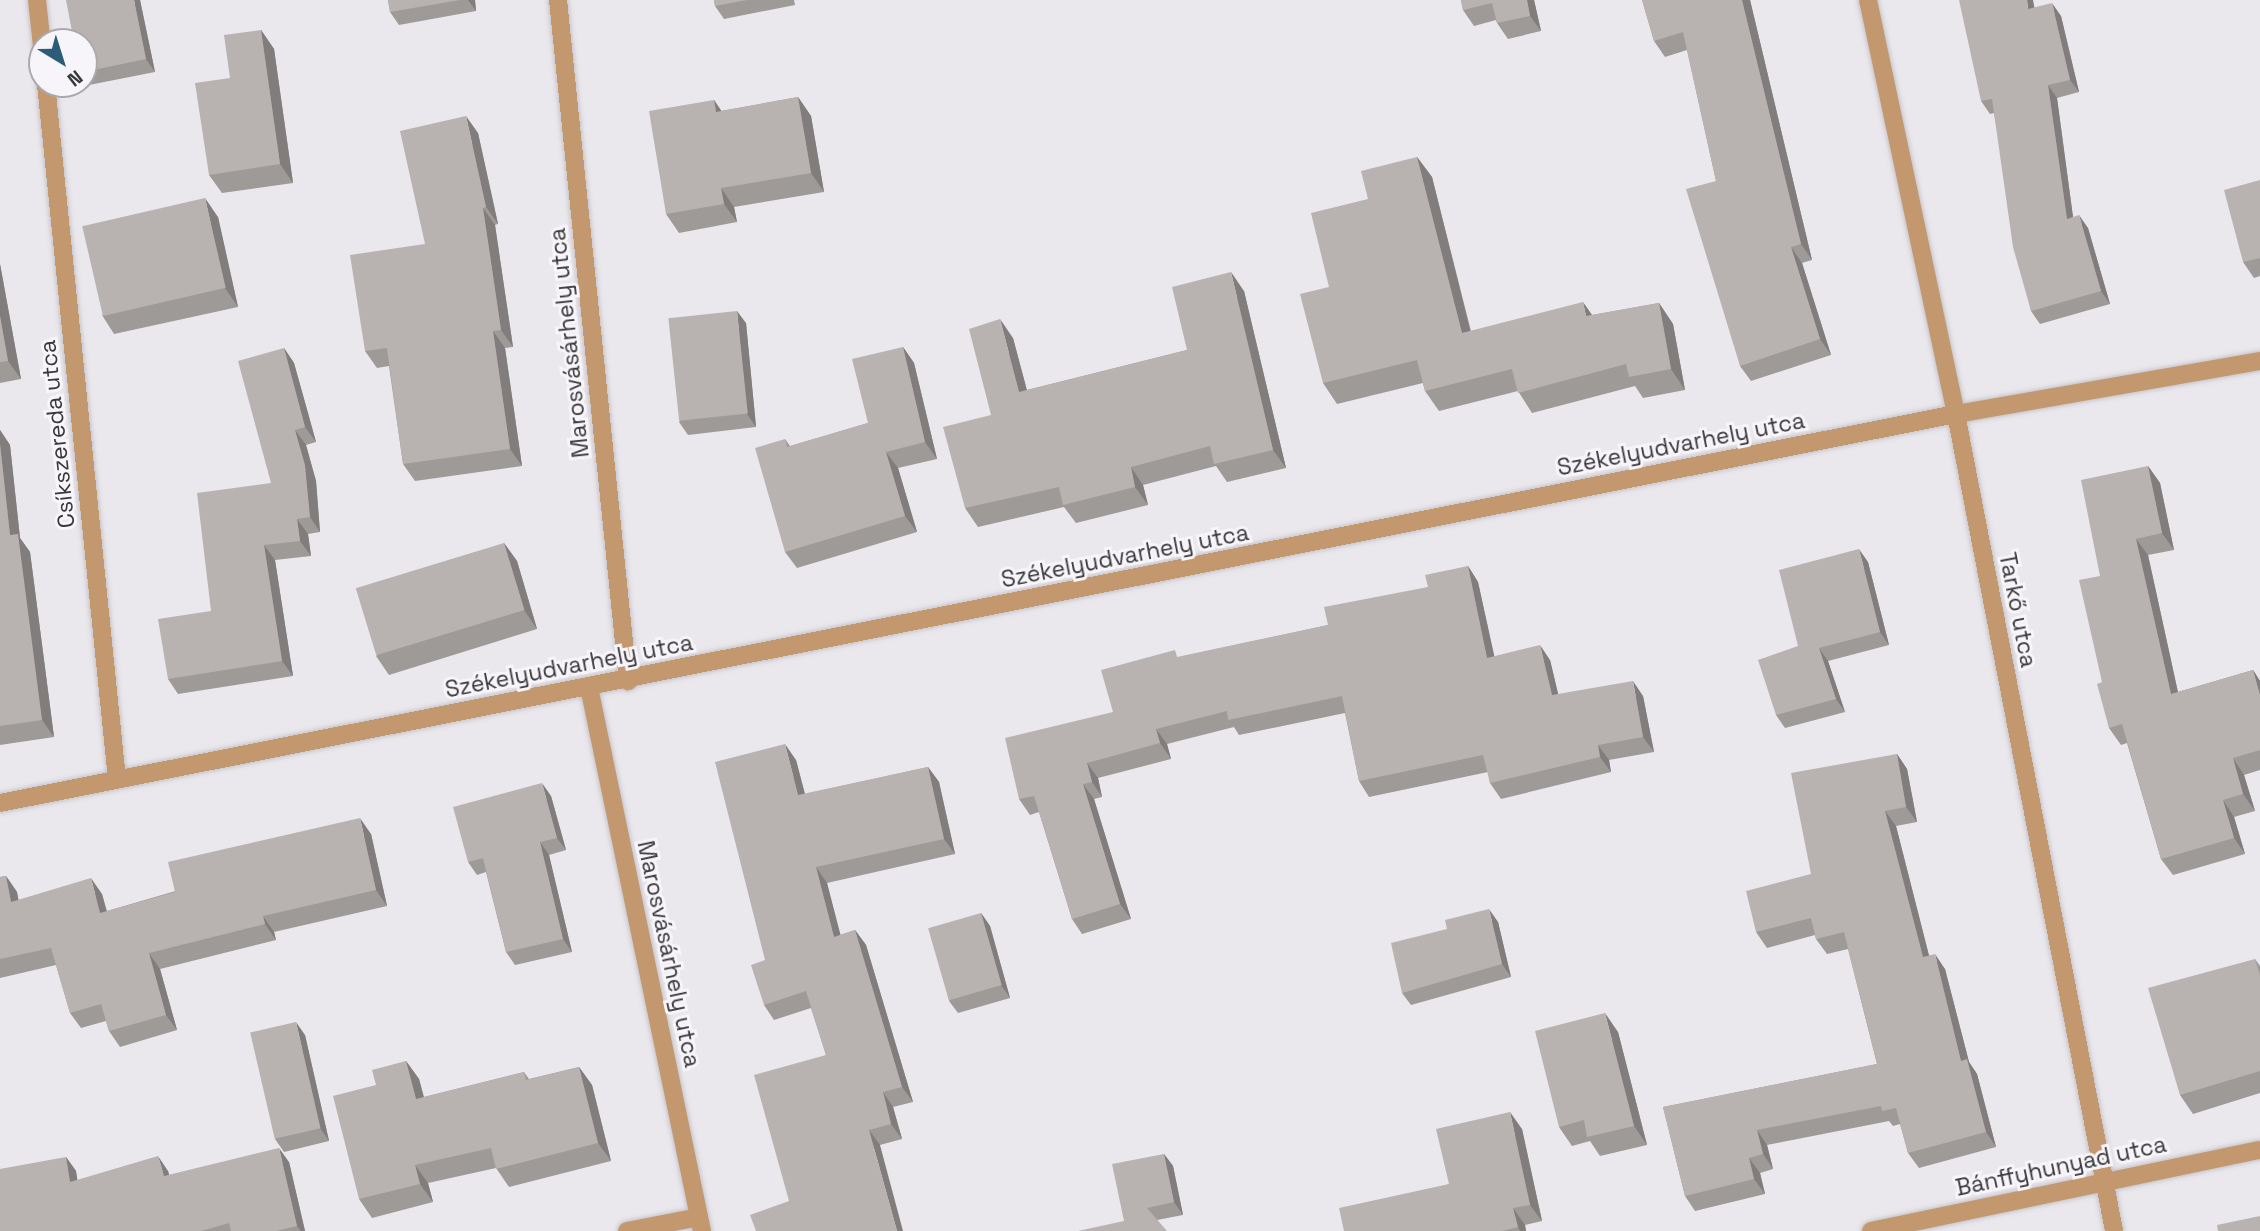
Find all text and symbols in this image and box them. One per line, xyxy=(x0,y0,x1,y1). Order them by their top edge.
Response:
north arrow xyxy=(28,28,98,98)
text: N xyxy=(62,65,88,92)
street label: Marosvásárhely utca xyxy=(543,227,595,459)
street label: Csíkszereda utca xyxy=(33,339,81,529)
street label: Székelyudvarhely utca xyxy=(1555,406,1807,482)
street label: Székelyudvarhely utca xyxy=(999,518,1251,594)
street label: Tarkő utca xyxy=(1993,550,2043,670)
street label: Székelyudvarhely utca xyxy=(443,628,695,704)
street label: Marosvásárhely utca xyxy=(631,838,707,1070)
street label: Bánffyhunyad utca xyxy=(1953,1130,2169,1202)

